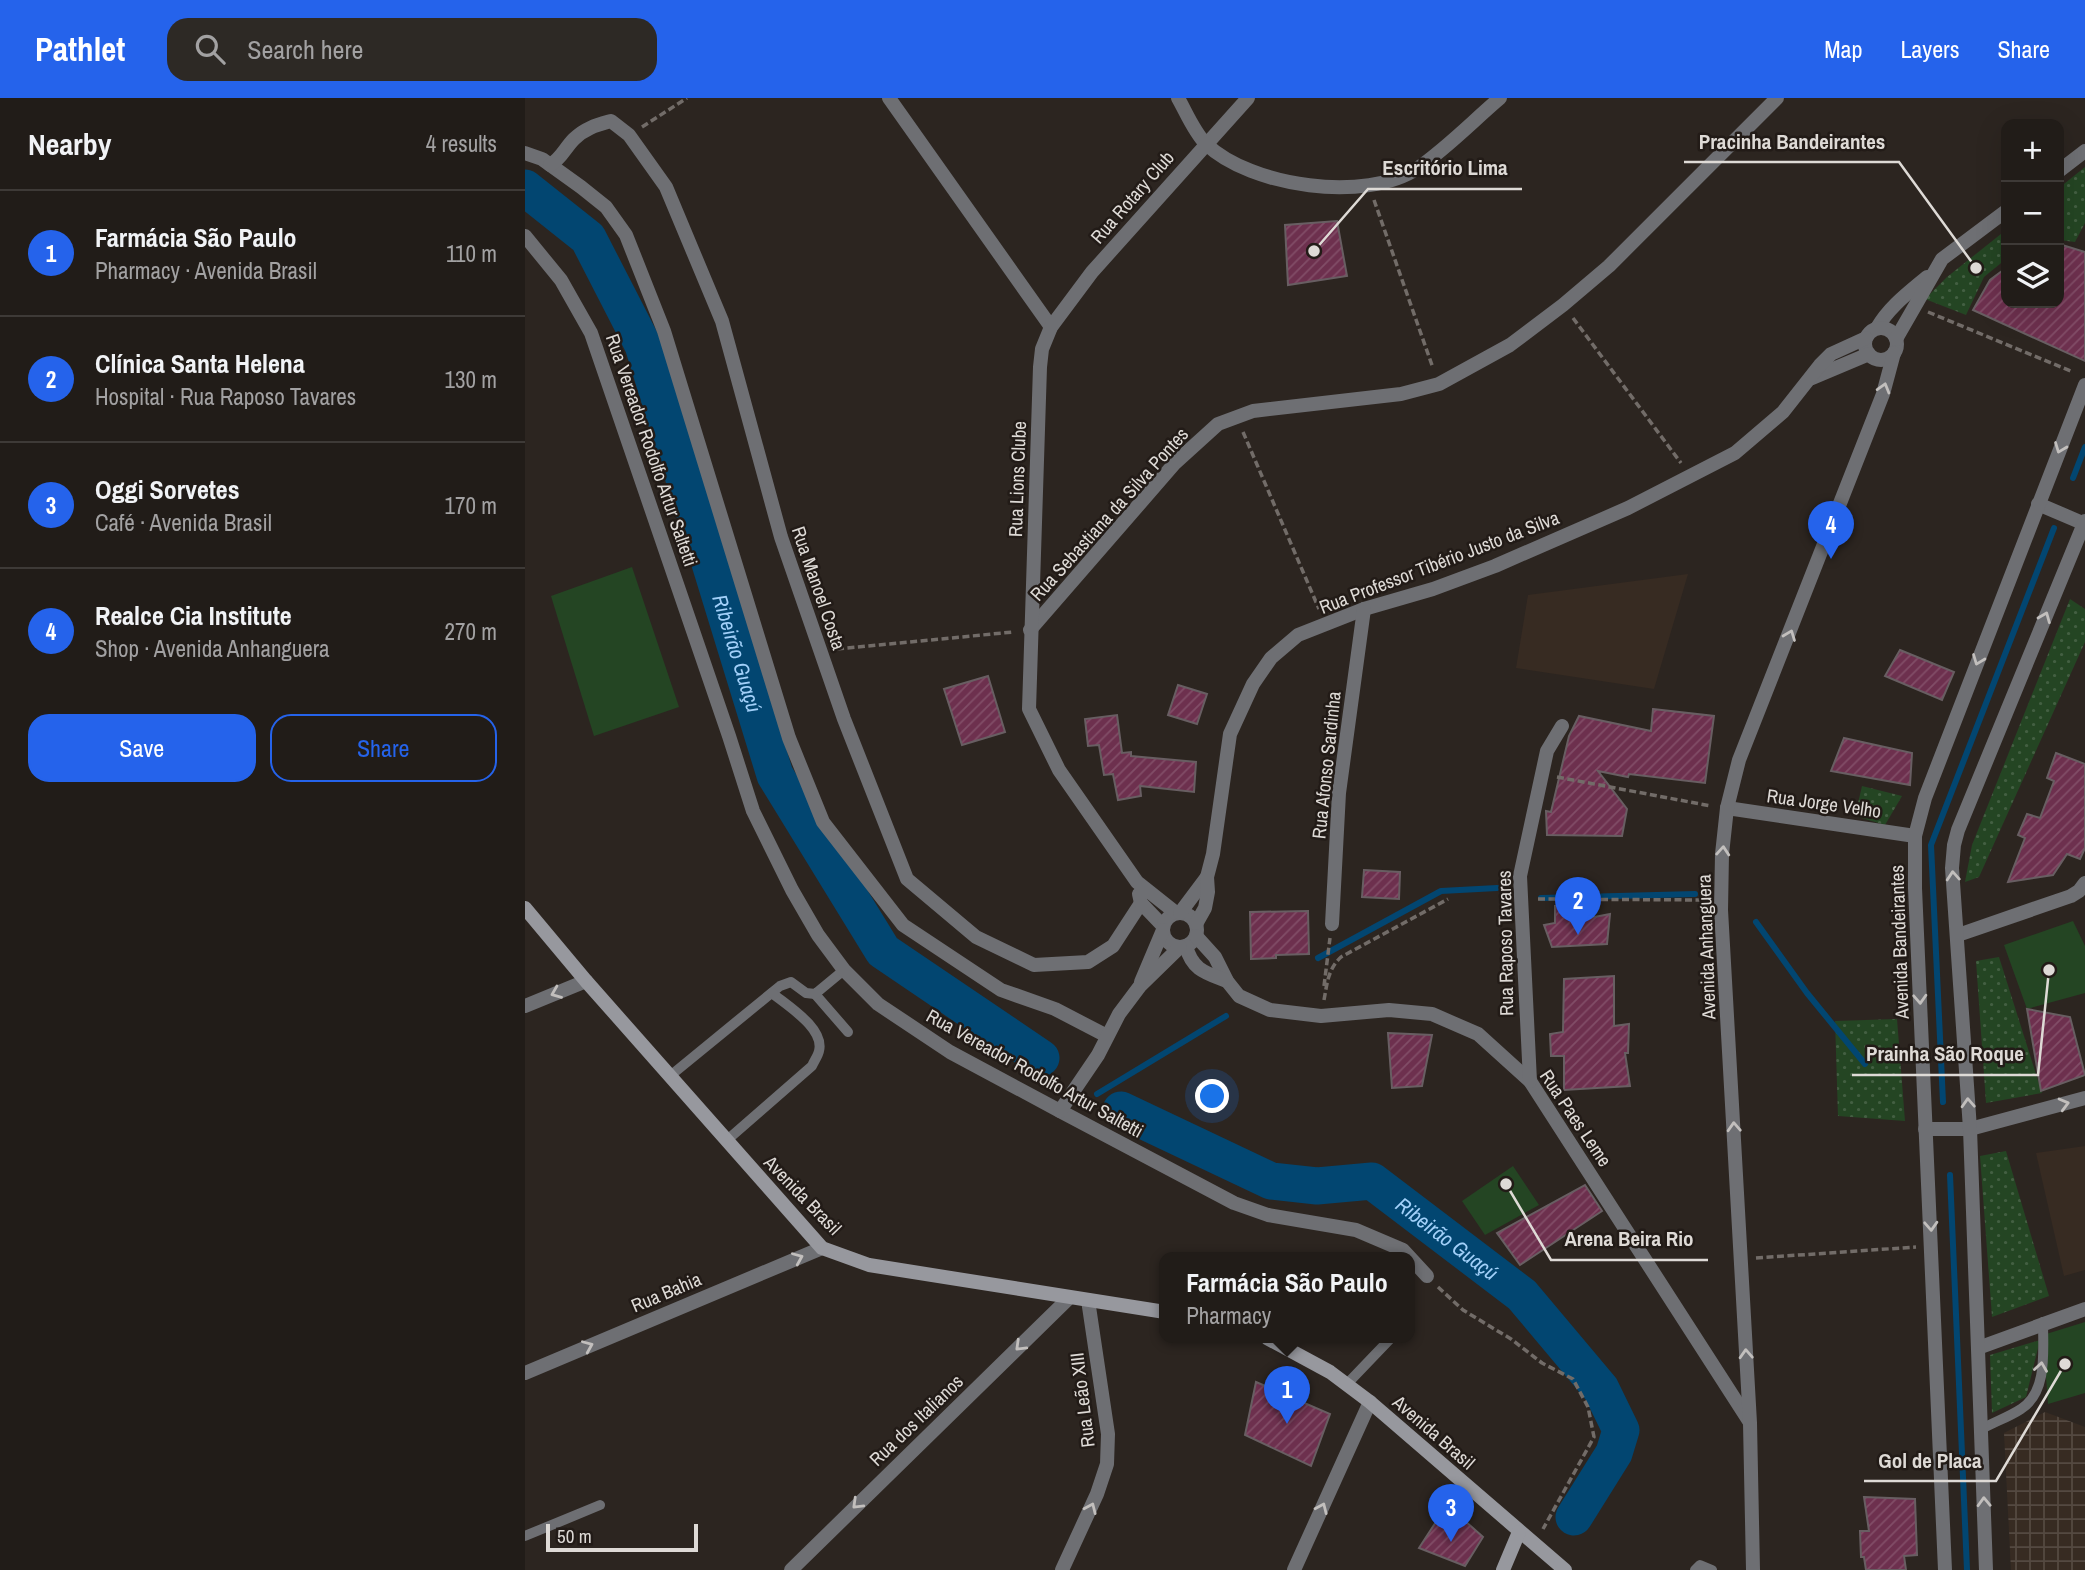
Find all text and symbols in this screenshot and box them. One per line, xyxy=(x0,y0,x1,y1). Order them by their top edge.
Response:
search box xyxy=(167,18,657,81)
text: Pathlet xyxy=(35,27,125,71)
icon: search xyxy=(191,30,229,68)
text: Search here xyxy=(247,32,363,67)
text: Map xyxy=(1824,33,1862,65)
text: Layers xyxy=(1900,33,1959,65)
text: Share xyxy=(1997,33,2050,65)
map controls xyxy=(2001,119,2064,308)
button: + xyxy=(2001,119,2064,182)
callout: Pracinha Bandeirantes xyxy=(1684,120,1899,162)
text: Nearby xyxy=(28,124,111,164)
text: Pracinha Bandeirantes xyxy=(1699,127,1885,156)
text: 4 results xyxy=(426,128,497,159)
street label: Rua Rotary Club xyxy=(1084,145,1180,249)
callout: Escritório Lima xyxy=(1368,147,1522,189)
text: Escritório Lima xyxy=(1382,153,1508,182)
button: − xyxy=(2001,182,2064,245)
text: Farmácia São Paulo xyxy=(95,220,297,255)
text: 1 xyxy=(46,238,56,269)
text: 110 m xyxy=(446,238,497,269)
button: layers xyxy=(2001,245,2064,308)
text: Pharmacy · Avenida Brasil xyxy=(95,255,317,286)
street label: Rua Vereador Rodolfo Artur Saltetti xyxy=(600,330,704,570)
text: Clínica Santa Helena xyxy=(95,346,305,381)
text: 2 xyxy=(46,364,56,395)
text: 130 m xyxy=(445,364,497,395)
text: Hospital · Rua Raposo Tavares xyxy=(95,381,356,412)
one-way arrow xyxy=(1876,382,1891,394)
street label: Rua Lions Clube xyxy=(1002,421,1032,537)
street label: Rua Sebastiana da Silva Pontes xyxy=(1024,421,1194,606)
one-way arrow xyxy=(2054,442,2068,454)
text: Oggi Sorvetes xyxy=(95,472,240,507)
text: 3 xyxy=(46,490,56,521)
text: 170 m xyxy=(445,490,497,521)
pin: 4 xyxy=(1808,501,1854,559)
street label: Rua Professor Tibério Justo da Silva xyxy=(1315,504,1563,620)
text: Café · Avenida Brasil xyxy=(95,507,272,538)
street label: Rua Manoel Costa xyxy=(786,523,852,654)
water label: Ribeirão Guaçú xyxy=(706,591,769,716)
text: Realce Cia Institute xyxy=(95,598,292,633)
one-way arrow xyxy=(2037,612,2051,624)
text: 4 xyxy=(46,616,56,647)
text: 270 m xyxy=(445,616,497,647)
one-way arrow xyxy=(1781,630,1795,642)
text: Shop · Avenida Anhanguera xyxy=(95,633,330,664)
one-way arrow xyxy=(1972,654,1986,666)
street label: Rua Afonso Sardinha xyxy=(1305,690,1347,840)
button: Save xyxy=(28,714,256,782)
button: Share xyxy=(270,714,497,782)
street label: Rua Jorge Velho xyxy=(1765,782,1883,824)
one-way arrow xyxy=(1715,845,1730,856)
street label: Avenida Bandeirantes xyxy=(1883,864,1915,1020)
street label: Rua Raposo Tavares xyxy=(1491,870,1519,1016)
one-way arrow xyxy=(1946,870,1961,881)
street label: Avenida Anhanguera xyxy=(1690,874,1722,1021)
pin: 2 xyxy=(1555,877,1601,935)
one-way arrow xyxy=(550,985,562,999)
one-way arrow xyxy=(1913,994,1928,1005)
street label: Rua Vereador Rodolfo Artur Saltetti xyxy=(922,1002,1148,1144)
callout: Prainha São Roque xyxy=(1852,1033,2038,1075)
text: Prainha São Roque xyxy=(1866,1039,2024,1068)
street label: Rua Paes Leme xyxy=(1534,1064,1618,1172)
your location xyxy=(1195,1079,1229,1113)
one-way arrow xyxy=(1961,1097,1976,1108)
one-way arrow xyxy=(2058,1097,2070,1112)
one-way arrow xyxy=(1726,1121,1741,1132)
street label: Avenida Brasil xyxy=(758,1149,847,1240)
water label: Ribeirão Guaçú xyxy=(1390,1190,1505,1287)
callout: Arena Beira Rio xyxy=(1551,1218,1708,1260)
one-way arrow xyxy=(1923,1221,1938,1232)
text: Arena Beira Rio xyxy=(1564,1224,1694,1253)
one-way arrow xyxy=(790,1252,803,1266)
popup xyxy=(1159,1252,1415,1343)
text: Farmácia São Paulo xyxy=(1186,1265,1388,1300)
street label: Rua Bahia xyxy=(627,1266,705,1318)
text: Pharmacy xyxy=(1186,1300,1271,1331)
one-way arrow xyxy=(1015,1337,1028,1350)
one-way arrow xyxy=(581,1340,593,1354)
one-way arrow xyxy=(1739,1349,1754,1360)
street label: Rua Leão XIII xyxy=(1063,1351,1101,1449)
one-way arrow xyxy=(2033,1361,2048,1373)
pin: 1 xyxy=(1264,1366,1310,1424)
street label: Rua dos Italianos xyxy=(863,1368,969,1471)
street label: Avenida Brasil xyxy=(1387,1388,1481,1475)
callout: Gol de Placa xyxy=(1864,1439,1996,1481)
text: Gol de Placa xyxy=(1878,1446,1982,1475)
pin: 3 xyxy=(1428,1484,1474,1542)
one-way arrow xyxy=(852,1496,865,1509)
one-way arrow xyxy=(1977,1496,1992,1507)
one-way arrow xyxy=(1083,1503,1097,1515)
one-way arrow xyxy=(1314,1503,1328,1515)
scale bar xyxy=(546,1521,698,1553)
text: 50 m xyxy=(557,1523,592,1549)

